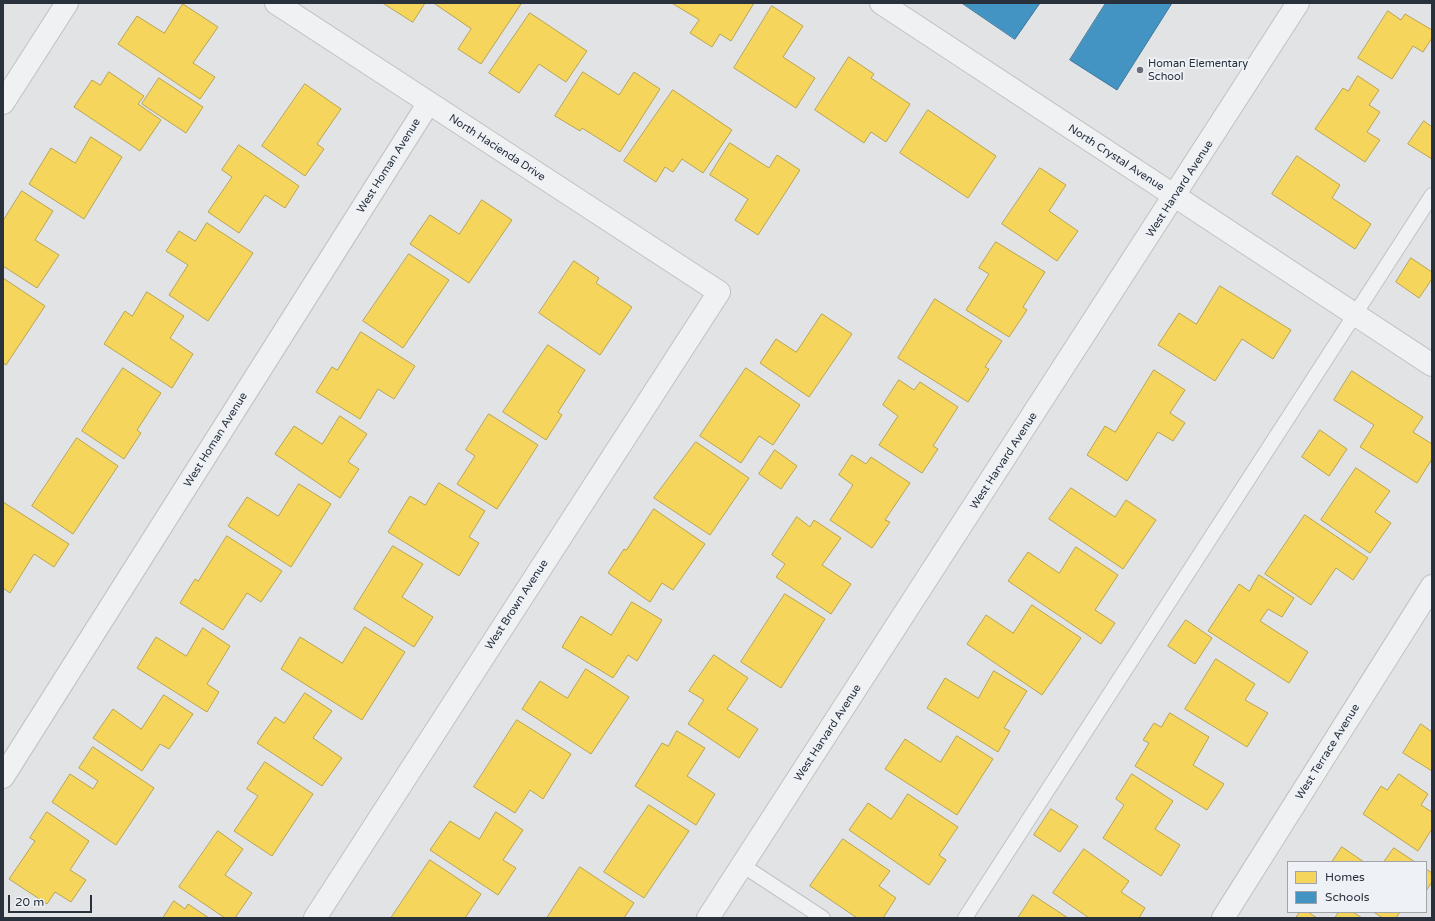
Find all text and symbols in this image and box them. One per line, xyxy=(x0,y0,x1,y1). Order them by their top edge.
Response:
place label: Homan Elementary School xyxy=(1148,57,1248,83)
marker: Homan Elementary School xyxy=(1135,65,1145,75)
street label: North Hacienda Drive xyxy=(446,112,548,184)
street label: West Homan Avenue xyxy=(354,116,424,216)
street label: North Crystal Avenue xyxy=(1066,122,1166,194)
street label: West Harvard Avenue xyxy=(1144,138,1216,240)
street label: West Homan Avenue xyxy=(181,390,251,490)
street label: West Harvard Avenue xyxy=(968,410,1040,512)
street label: West Brown Avenue xyxy=(483,557,551,653)
street label: West Harvard Avenue xyxy=(792,682,864,784)
street label: West Terrace Avenue xyxy=(1293,702,1363,802)
legend xyxy=(1287,861,1427,913)
text: Homes xyxy=(1325,870,1365,884)
scale bar xyxy=(10,887,94,913)
text: Schools xyxy=(1325,890,1369,904)
text: 20 m xyxy=(15,895,44,909)

